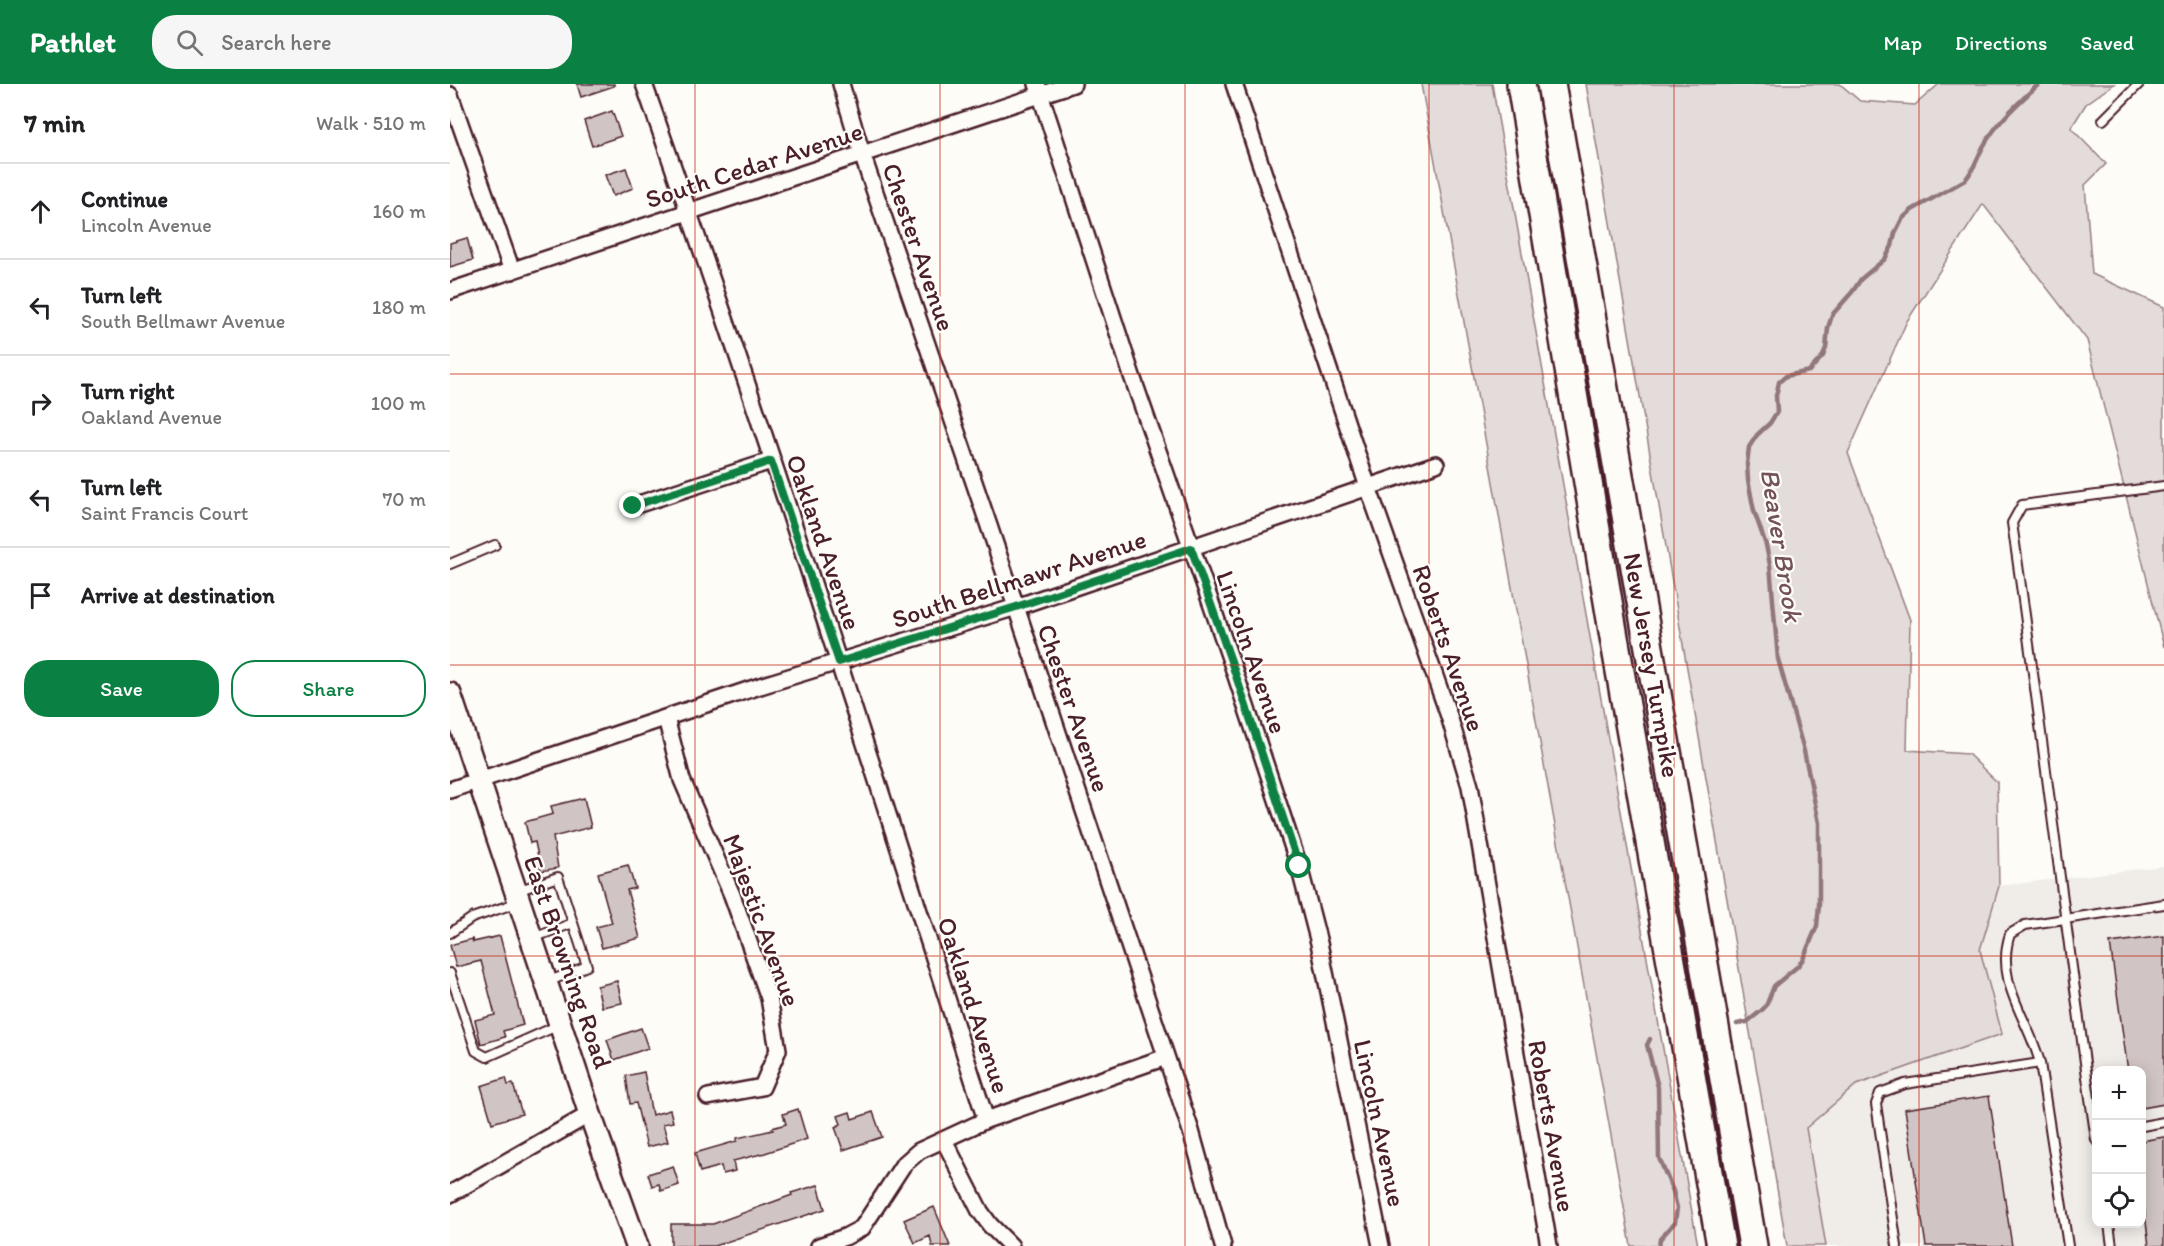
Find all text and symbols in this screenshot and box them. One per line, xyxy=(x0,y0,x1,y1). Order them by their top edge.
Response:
search box xyxy=(152,15,572,69)
text: Pathlet xyxy=(30,25,116,59)
icon: search xyxy=(173,26,206,59)
text: Search here xyxy=(221,29,331,56)
text: Map xyxy=(1884,30,1922,55)
text: Directions xyxy=(1955,30,2047,55)
text: Saved xyxy=(2080,30,2134,55)
text: 7 min xyxy=(24,107,85,139)
text: Walk · 510 m xyxy=(316,111,426,135)
street label: South Cedar Avenue xyxy=(641,115,867,215)
street label: Chester Avenue xyxy=(875,159,963,335)
text: Continue xyxy=(81,186,168,213)
icon: ahead xyxy=(24,195,57,228)
text: 160 m xyxy=(373,199,426,223)
text: Lincoln Avenue xyxy=(81,213,212,237)
text: Turn left xyxy=(81,282,162,309)
icon: left xyxy=(24,291,57,324)
text: 180 m xyxy=(372,295,426,319)
text: South Bellmawr Avenue xyxy=(81,309,285,333)
text: Turn right xyxy=(81,378,175,405)
icon: right xyxy=(24,387,57,420)
text: 100 m xyxy=(371,391,426,415)
text: Oakland Avenue xyxy=(81,405,222,429)
street label: Oakland Avenue xyxy=(779,450,869,634)
water label: Beaver Brook xyxy=(1754,466,1811,626)
text: Turn left xyxy=(81,474,162,501)
icon: left xyxy=(24,483,57,516)
text: 70 m xyxy=(382,487,426,511)
route end xyxy=(619,492,645,518)
text: Saint Francis Court xyxy=(81,501,248,525)
street label: South Bellmawr Avenue xyxy=(888,523,1150,635)
street label: New Jersey Turnpike xyxy=(1616,550,1688,780)
street label: Roberts Avenue xyxy=(1406,560,1492,736)
street label: Lincoln Avenue xyxy=(1209,566,1295,738)
icon: arrive xyxy=(24,579,57,612)
text: Arrive at destination xyxy=(81,582,275,609)
street label: Chester Avenue xyxy=(1030,620,1118,796)
button: Save xyxy=(24,660,219,717)
button: Share xyxy=(231,660,426,717)
street label: Majestic Avenue xyxy=(716,829,808,1011)
street label: East Browning Road xyxy=(517,851,619,1073)
route start xyxy=(1285,852,1311,878)
street label: Oakland Avenue xyxy=(930,913,1018,1097)
street label: Lincoln Avenue xyxy=(1347,1036,1413,1210)
street label: Roberts Avenue xyxy=(1521,1037,1583,1215)
map controls xyxy=(2092,1066,2146,1228)
button: + xyxy=(2092,1066,2146,1120)
button: − xyxy=(2092,1120,2146,1174)
button: locate xyxy=(2092,1174,2146,1228)

